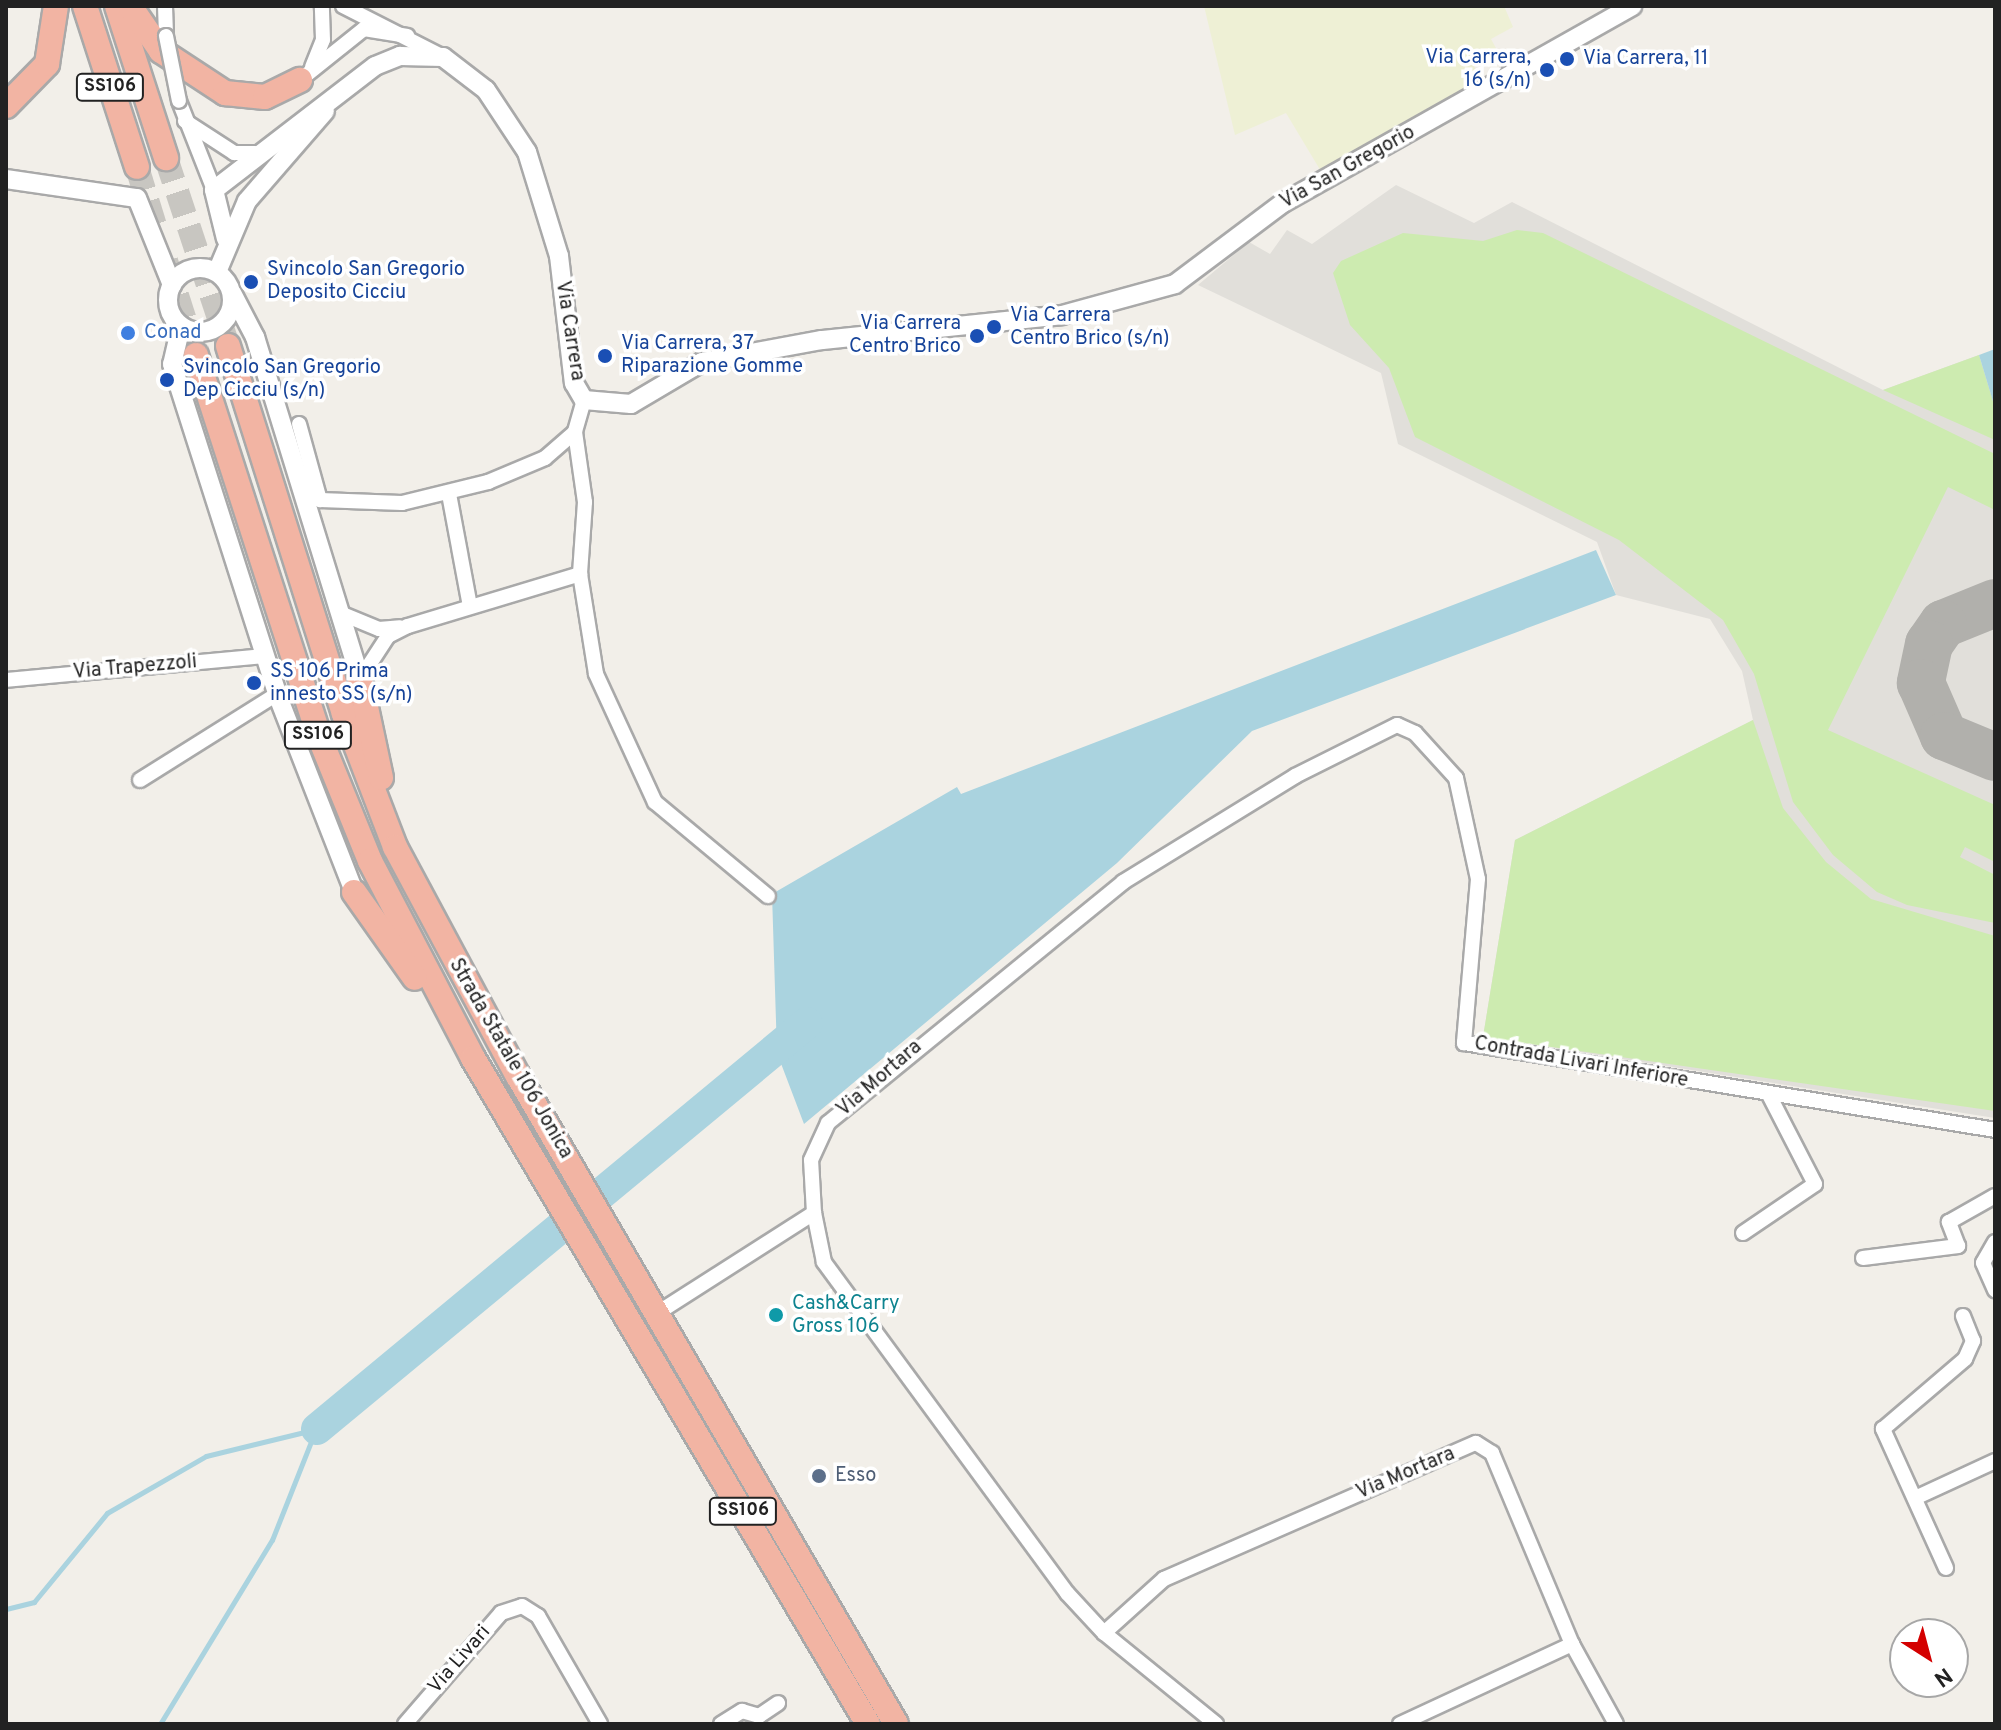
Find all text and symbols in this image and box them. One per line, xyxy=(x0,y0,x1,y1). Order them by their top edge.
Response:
place label: Via Carrera, 16 (s/n) xyxy=(1425,46,1531,93)
place label: Via Carrera, 11 xyxy=(1583,47,1708,71)
marker: Via Carrera, 11 xyxy=(1558,50,1576,68)
marker: Via Carrera, 16 (s/n) xyxy=(1538,61,1556,79)
road number: SS106 xyxy=(74,73,146,101)
street label: Via San Gregorio xyxy=(1276,121,1420,215)
place label: Svincolo San Gregorio Deposito Cicciu xyxy=(267,258,465,305)
marker: Svincolo San Gregorio Deposito Cicciu xyxy=(242,273,260,291)
street label: Via Carrera xyxy=(549,279,589,383)
place label: Via Carrera Centro Brico (s/n) xyxy=(1010,304,1170,351)
place label: Via Carrera Centro Brico xyxy=(849,312,961,359)
marker: Via Carrera Centro Brico (s/n) xyxy=(985,318,1003,336)
place label: Conad xyxy=(144,321,202,345)
marker: Conad xyxy=(119,324,137,342)
marker: Via Carrera Centro Brico xyxy=(968,327,986,345)
place label: Via Carrera, 37 Riparazione Gomme xyxy=(621,332,803,379)
marker: Via Carrera, 37 Riparazione Gomme xyxy=(596,347,614,365)
place label: Svincolo San Gregorio Dep Cicciu (s/n) xyxy=(183,356,381,403)
marker: Svincolo San Gregorio Dep Cicciu (s/n) xyxy=(158,371,176,389)
street label: Via Trapezzoli xyxy=(72,651,198,685)
place label: SS 106 Prima innesto SS (s/n) xyxy=(270,660,413,707)
marker: SS 106 Prima innesto SS (s/n) xyxy=(245,674,263,692)
road number: SS106 xyxy=(282,721,354,749)
street label: Strada Statale 106 Jonica xyxy=(443,955,577,1163)
street label: Contrada Livari Inferiore xyxy=(1472,1032,1690,1094)
street label: Via Mortara xyxy=(833,1036,927,1122)
place label: Cash&Carry Gross 106 xyxy=(792,1292,900,1339)
marker: Cash&Carry Gross 106 xyxy=(767,1306,785,1324)
street label: Via Mortara xyxy=(1353,1443,1459,1505)
place label: Esso xyxy=(835,1464,876,1488)
marker: Esso xyxy=(810,1467,828,1485)
road number: SS106 xyxy=(707,1497,779,1525)
north arrow xyxy=(1889,1618,1969,1698)
street label: Via Livari xyxy=(424,1621,496,1699)
text: N xyxy=(1928,1661,1957,1692)

